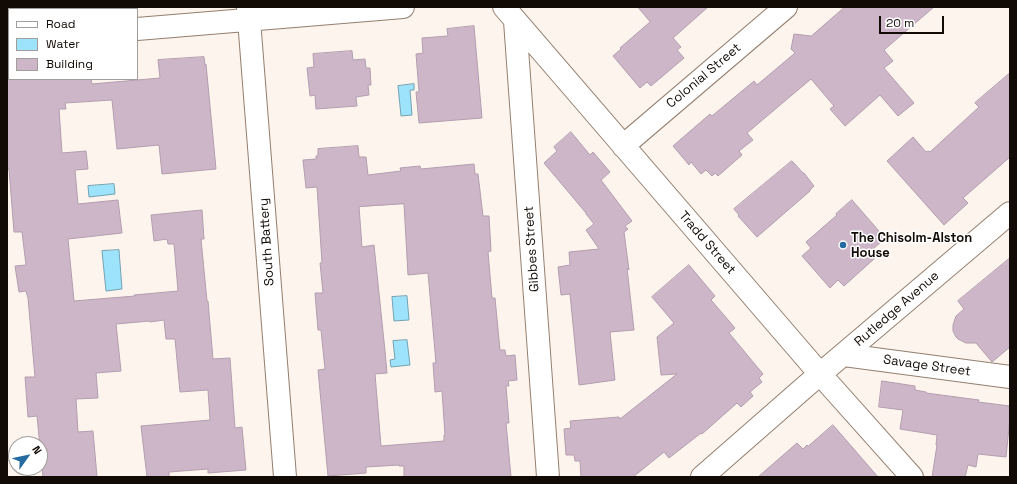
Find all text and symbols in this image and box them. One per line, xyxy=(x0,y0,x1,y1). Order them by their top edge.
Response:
legend xyxy=(8,8,138,80)
scale bar xyxy=(881,8,946,34)
text: 20 m xyxy=(886,15,914,31)
text: Road xyxy=(46,16,75,32)
text: Water xyxy=(46,36,80,52)
street label: Colonial Street xyxy=(664,40,744,112)
text: Building xyxy=(46,56,93,72)
street label: South Battery xyxy=(256,198,278,286)
street label: Gibbes Street xyxy=(521,205,543,293)
street label: Tradd Street xyxy=(675,208,739,278)
place label: The Chisolm-Alston House xyxy=(851,230,972,261)
marker: The Chisolm-Alston House xyxy=(838,240,848,250)
street label: Rutledge Avenue xyxy=(852,268,942,350)
street label: Savage Street xyxy=(882,352,972,380)
north arrow xyxy=(8,436,48,476)
text: N xyxy=(29,443,45,457)

